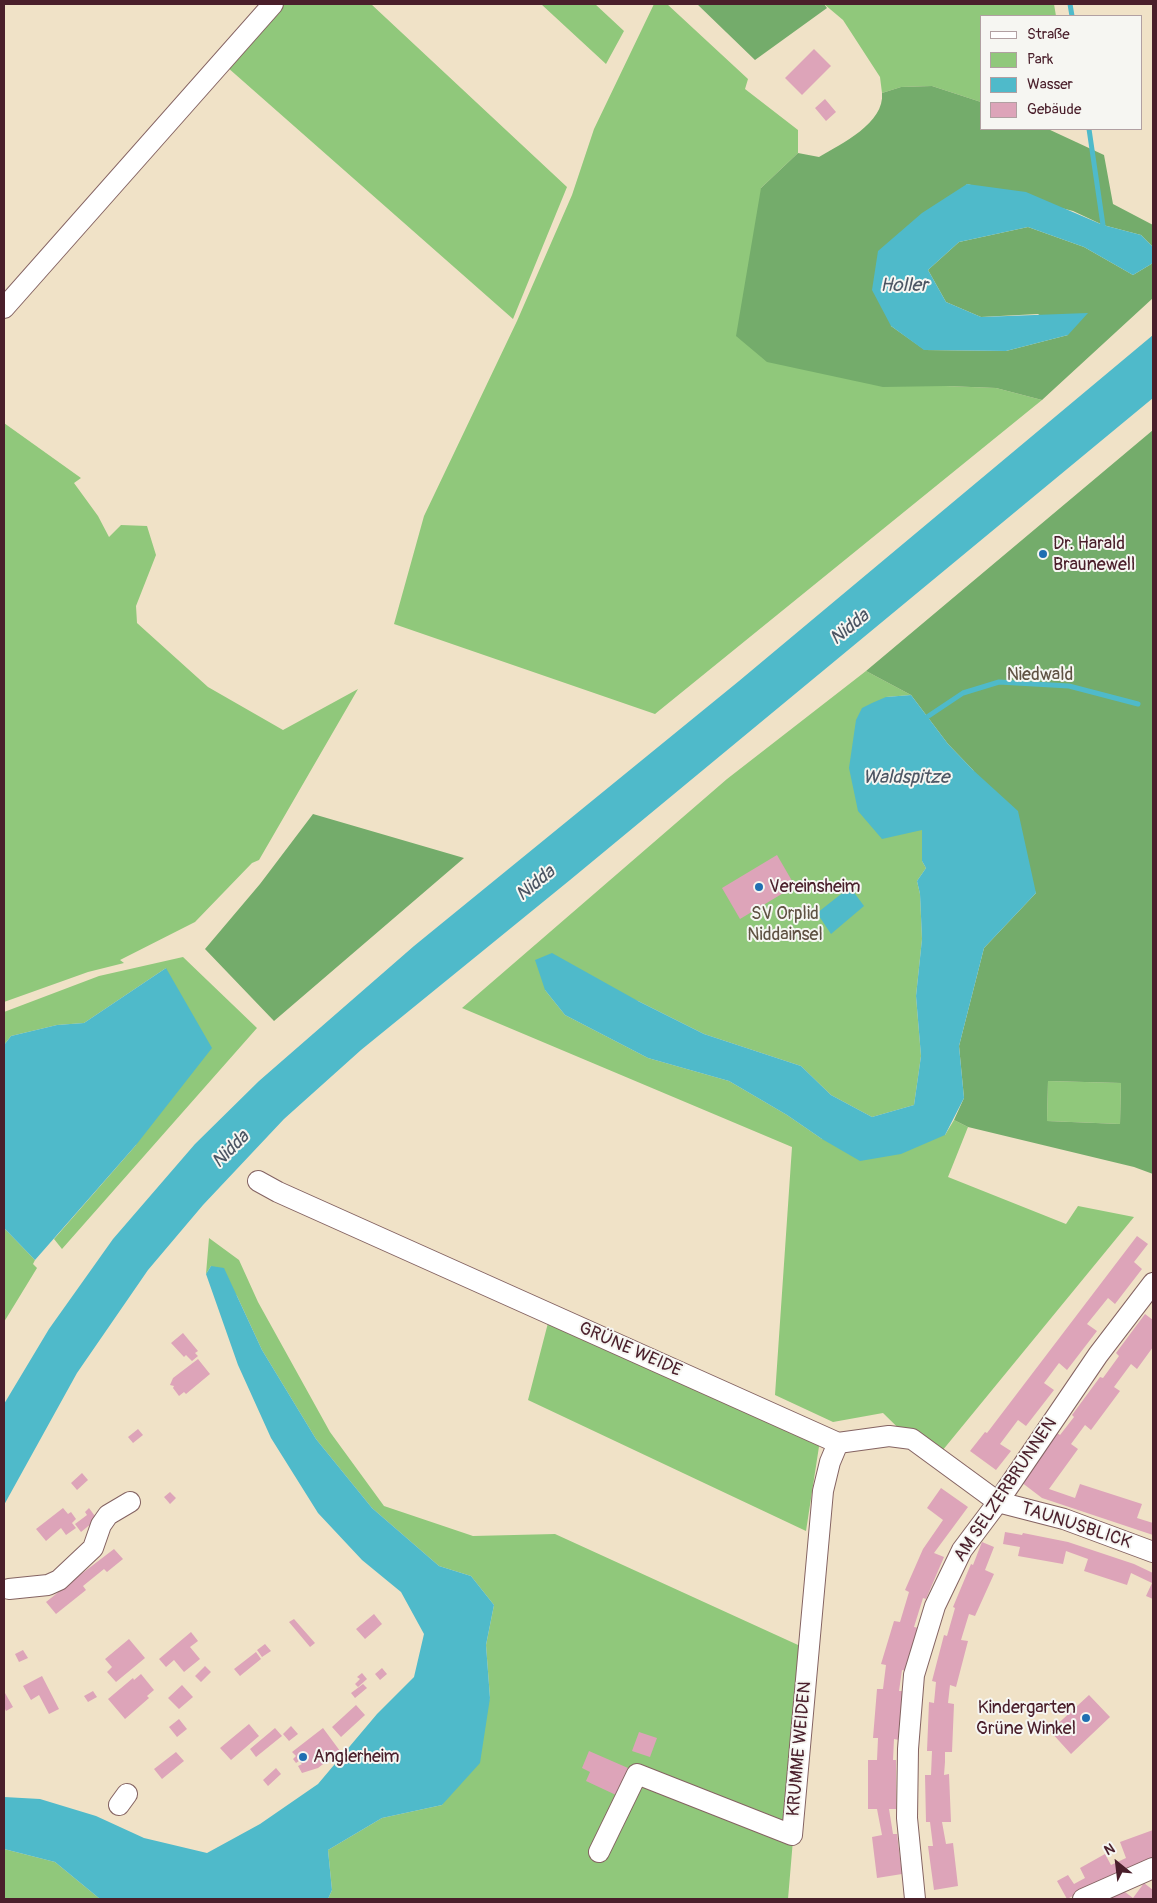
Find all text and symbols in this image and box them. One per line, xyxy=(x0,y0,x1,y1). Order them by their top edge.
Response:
legend xyxy=(980,15,1142,130)
text: Straße xyxy=(1027,25,1070,44)
text: Park xyxy=(1027,50,1053,69)
text: Wasser xyxy=(1027,75,1073,94)
text: Gebäude xyxy=(1027,100,1081,119)
water label: Holler xyxy=(880,275,928,297)
place label: Dr. Harald Braunewell xyxy=(1053,533,1135,576)
marker: Dr. Harald Braunewell xyxy=(1037,548,1049,560)
water label: Nidda xyxy=(826,605,874,651)
park label: Niedwald xyxy=(1007,664,1073,686)
water label: Waldspitze xyxy=(863,767,949,789)
water label: Nidda xyxy=(512,861,560,907)
place label: Vereinsheim xyxy=(769,876,861,898)
marker: Vereinsheim xyxy=(753,881,765,893)
park label: SV Orplid Niddainsel xyxy=(747,903,823,946)
water label: Nidda xyxy=(207,1126,255,1174)
street label: GRÜNE WEIDE xyxy=(575,1318,685,1382)
street label: AM SELZERBRUNNEN xyxy=(950,1414,1062,1566)
street label: TAUNUSBLICK xyxy=(1018,1498,1134,1554)
street label: KRUMME WEIDEN xyxy=(783,1681,817,1817)
place label: Kindergarten Grüne Winkel xyxy=(976,1697,1076,1740)
marker: Kindergarten Grüne Winkel xyxy=(1080,1712,1092,1724)
place label: Anglerheim xyxy=(313,1746,400,1768)
marker: Anglerheim xyxy=(297,1751,309,1763)
north arrow xyxy=(1092,1838,1142,1888)
text: N xyxy=(1101,1840,1118,1859)

